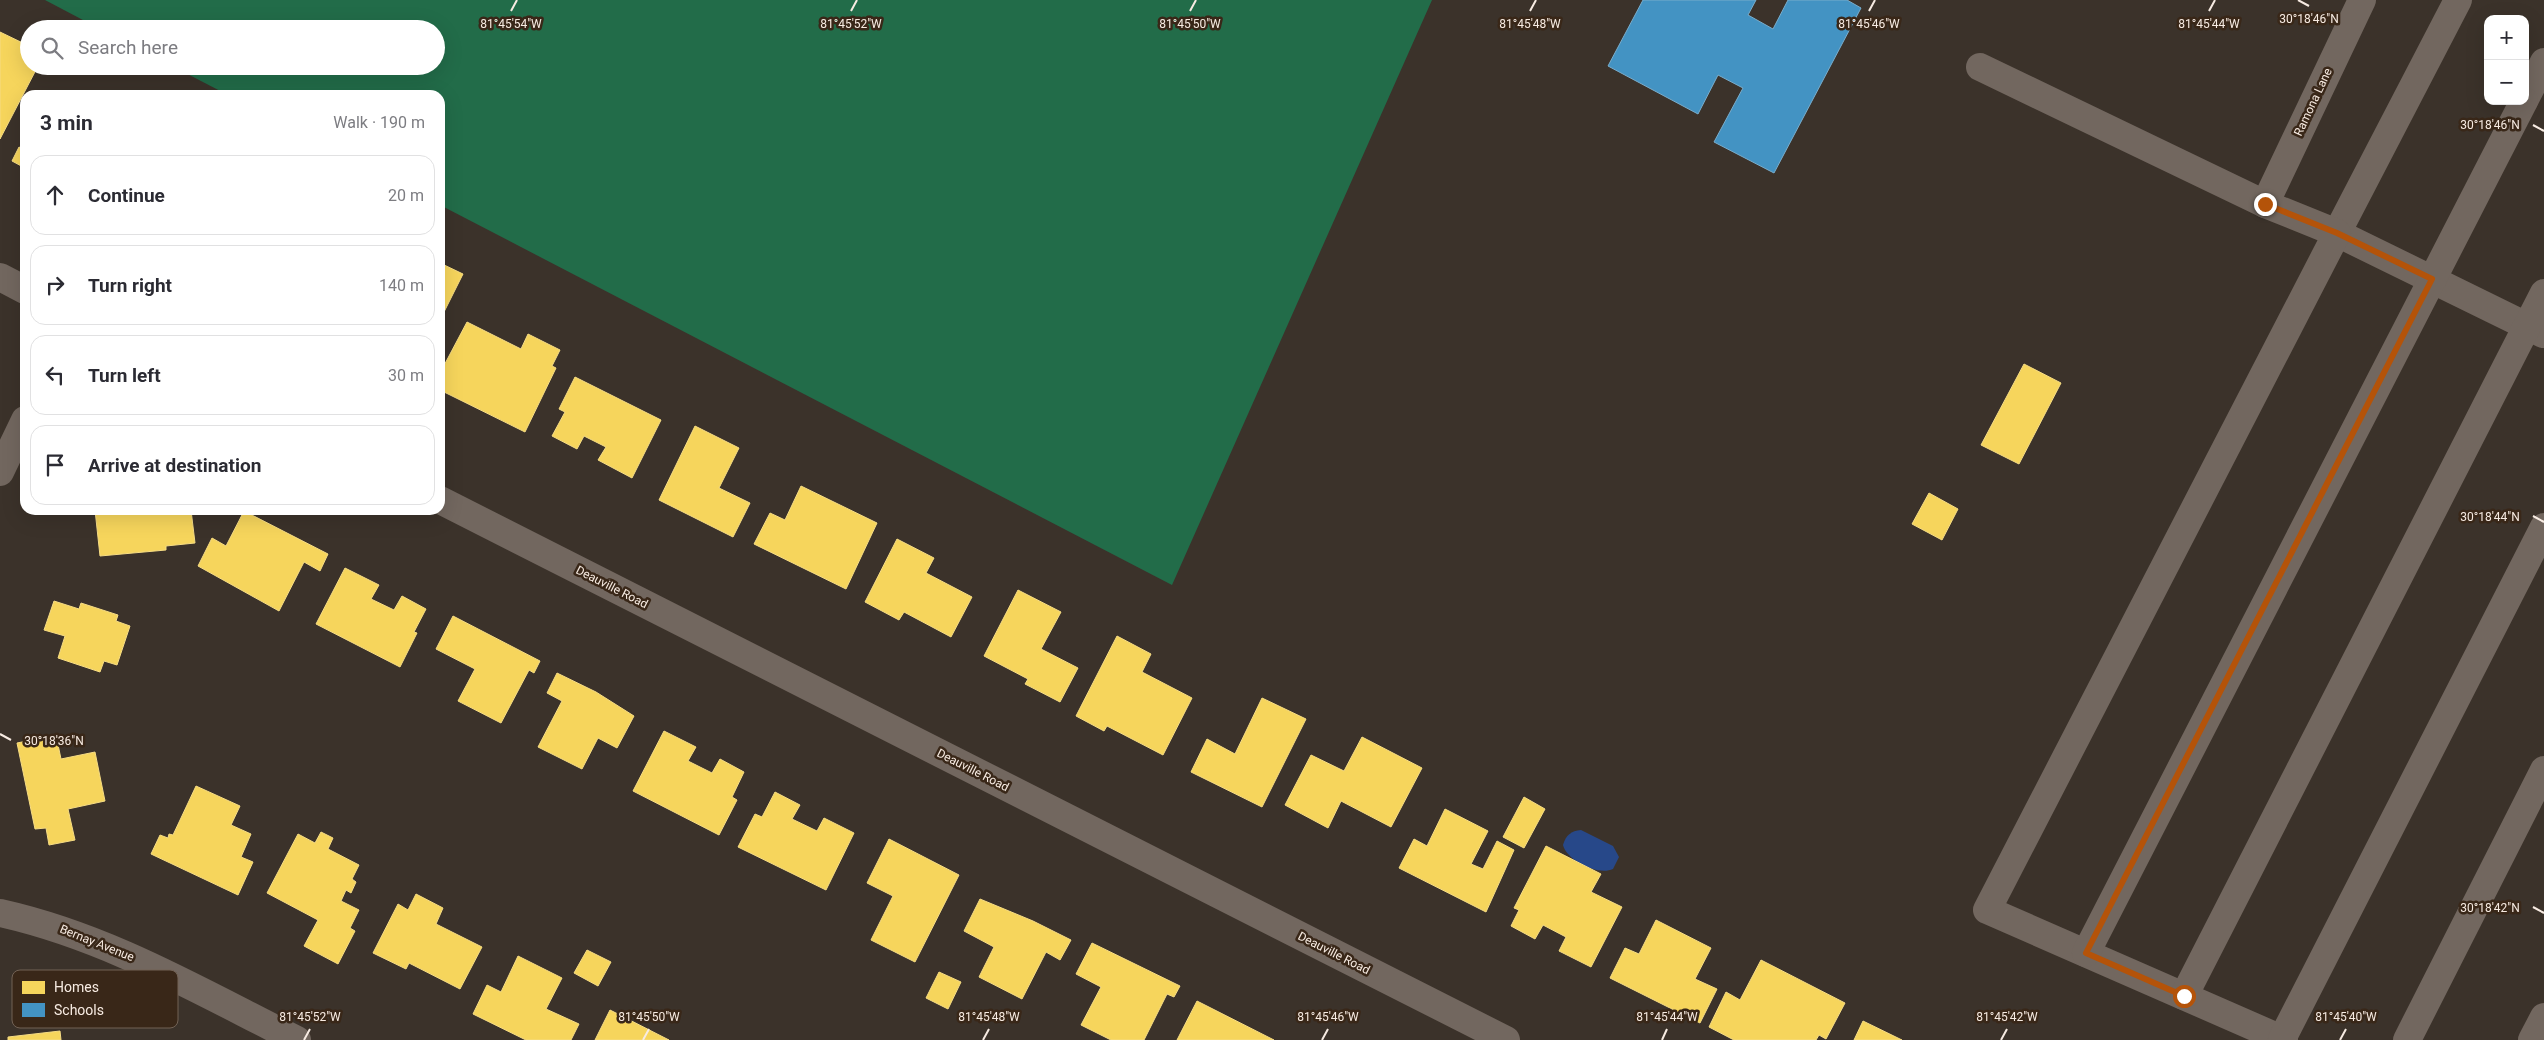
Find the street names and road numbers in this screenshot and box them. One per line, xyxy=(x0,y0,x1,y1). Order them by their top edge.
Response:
street label: Ramona Lane xyxy=(2291,66,2335,138)
street label: Deauville Road xyxy=(574,563,650,611)
street label: Deauville Road xyxy=(935,746,1011,794)
street label: Bernay Avenue xyxy=(58,922,136,964)
street label: Deauville Road xyxy=(1296,929,1372,977)

